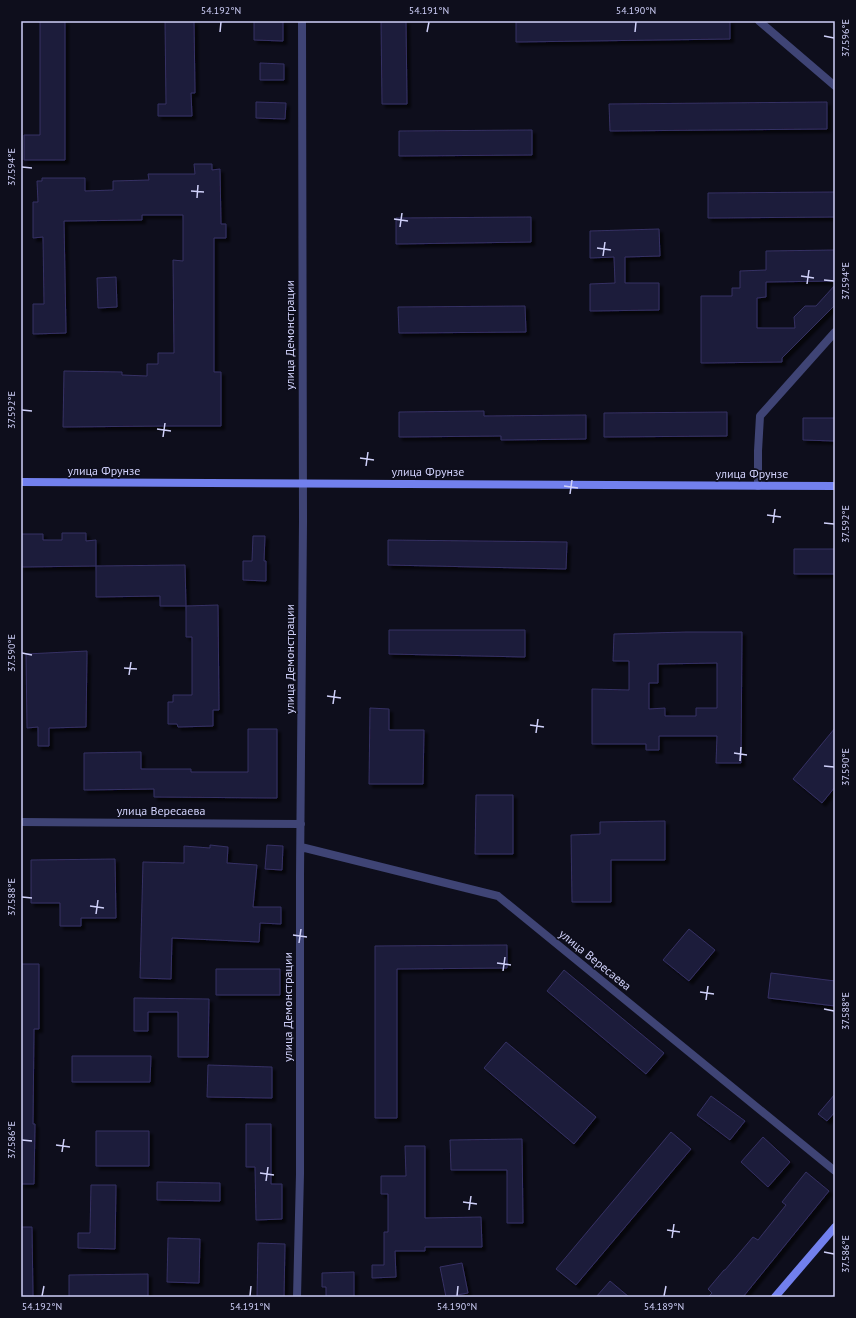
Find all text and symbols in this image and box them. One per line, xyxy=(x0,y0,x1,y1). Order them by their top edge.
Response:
text: 54.192°N xyxy=(201,4,241,17)
text: 54.191°N xyxy=(409,4,449,17)
text: 54.190°N xyxy=(616,4,656,17)
text: 37.596°E xyxy=(839,19,852,57)
text: 37.594°E xyxy=(5,148,18,186)
text: 37.594°E xyxy=(839,262,852,300)
street label: улица Демонстрации xyxy=(282,280,297,390)
text: 37.592°E xyxy=(5,391,18,429)
street label: улица Фрунзе xyxy=(68,463,140,478)
street label: улица Фрунзе xyxy=(392,464,464,479)
street label: улица Фрунзе xyxy=(716,466,788,481)
text: 37.592°E xyxy=(839,505,852,543)
street label: улица Демонстрации xyxy=(282,604,297,714)
text: 37.590°E xyxy=(5,634,18,672)
text: 37.590°E xyxy=(839,748,852,786)
street label: улица Вересаева xyxy=(117,803,205,818)
text: 37.588°E xyxy=(5,878,18,916)
street label: улица Вересаева xyxy=(556,926,635,993)
street label: улица Демонстрации xyxy=(280,952,295,1062)
text: 37.588°E xyxy=(839,992,852,1030)
text: 37.586°E xyxy=(5,1121,18,1159)
text: 37.586°E xyxy=(839,1235,852,1273)
text: 54.192°N xyxy=(22,1300,62,1313)
text: 54.191°N xyxy=(230,1300,270,1313)
text: 54.190°N xyxy=(437,1300,477,1313)
text: 54.189°N xyxy=(644,1300,684,1313)

